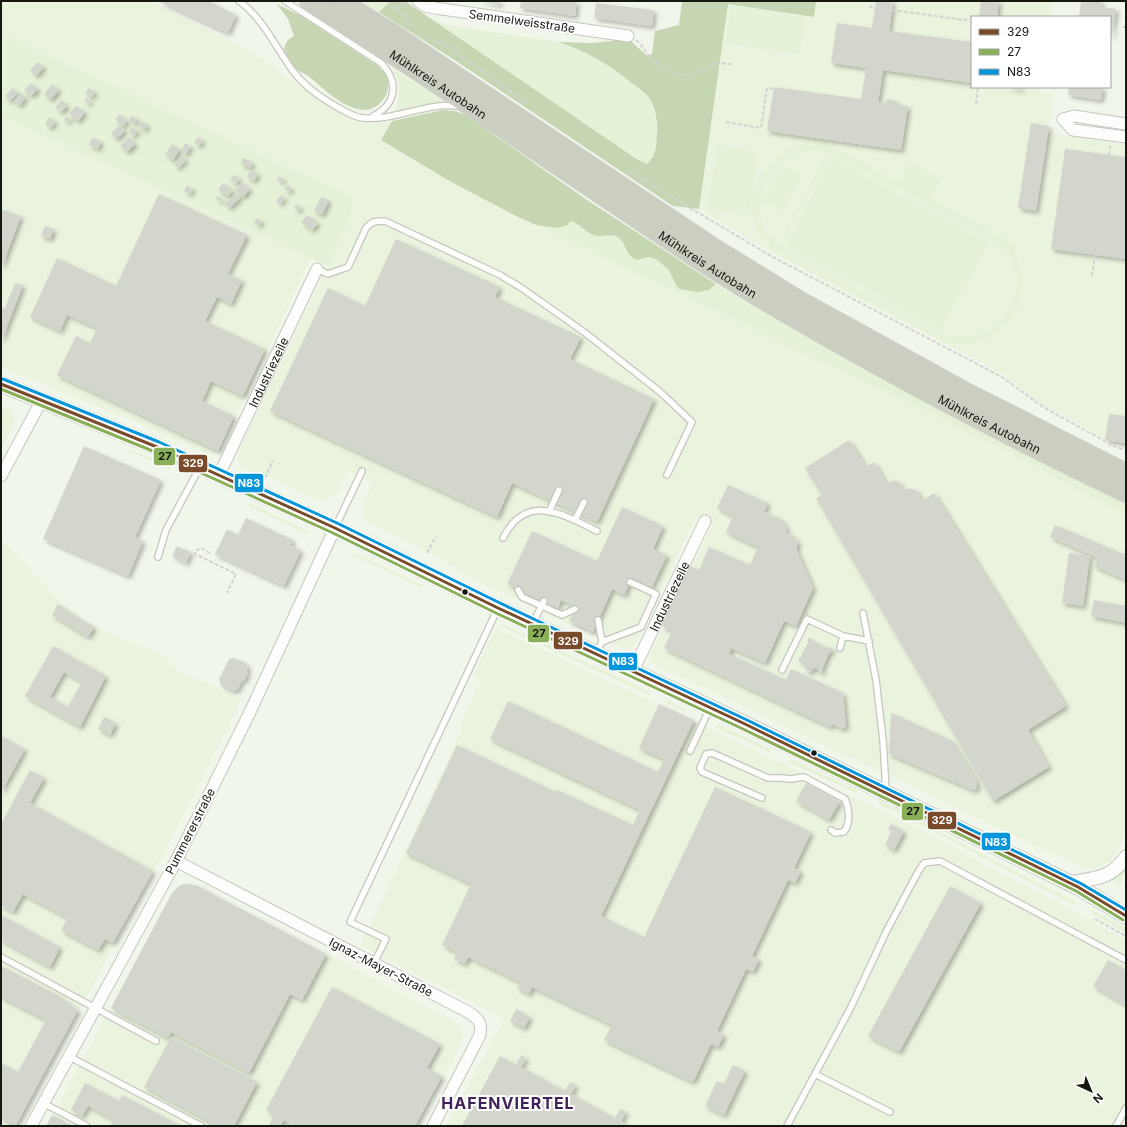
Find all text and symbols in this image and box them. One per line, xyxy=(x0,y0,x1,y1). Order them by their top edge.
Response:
street label: Semmelweisstraße xyxy=(468,6,576,36)
legend xyxy=(971,16,1111,88)
text: 329 xyxy=(1007,24,1029,39)
text: 27 xyxy=(1007,44,1021,59)
street label: Mühlkreis Autobahn xyxy=(387,46,490,122)
text: N83 xyxy=(1007,64,1031,79)
street label: Mühlkreis Autobahn xyxy=(656,227,760,301)
street label: Industriezeile xyxy=(245,335,291,410)
street label: Mühlkreis Autobahn xyxy=(936,391,1043,456)
line badge: 27 xyxy=(153,447,176,466)
text: 27 xyxy=(158,449,172,463)
line badge: 329 xyxy=(178,454,208,473)
text: 329 xyxy=(182,456,204,470)
line badge: N83 xyxy=(234,473,264,493)
text: N83 xyxy=(238,476,260,490)
street label: Industriezeile xyxy=(646,559,692,634)
unlabelled marker xyxy=(460,587,470,597)
line badge: 27 xyxy=(527,624,550,643)
text: 27 xyxy=(532,626,546,640)
line badge: 329 xyxy=(553,631,583,650)
text: 329 xyxy=(557,634,579,648)
line badge: N83 xyxy=(608,652,638,671)
text: N83 xyxy=(612,654,634,668)
unlabelled marker xyxy=(809,748,819,758)
street label: Pummererstraße xyxy=(162,785,218,877)
line badge: 27 xyxy=(901,802,924,821)
text: 27 xyxy=(906,804,920,818)
line badge: 329 xyxy=(927,811,957,830)
text: 329 xyxy=(931,813,953,827)
line badge: N83 xyxy=(981,832,1011,851)
text: N83 xyxy=(985,835,1007,849)
street label: Ignaz-Mayer-Straße xyxy=(327,934,435,1000)
north arrow xyxy=(1071,1071,1111,1111)
text: N xyxy=(1090,1090,1106,1106)
district label: HAFENVIERTEL xyxy=(441,1093,575,1113)

